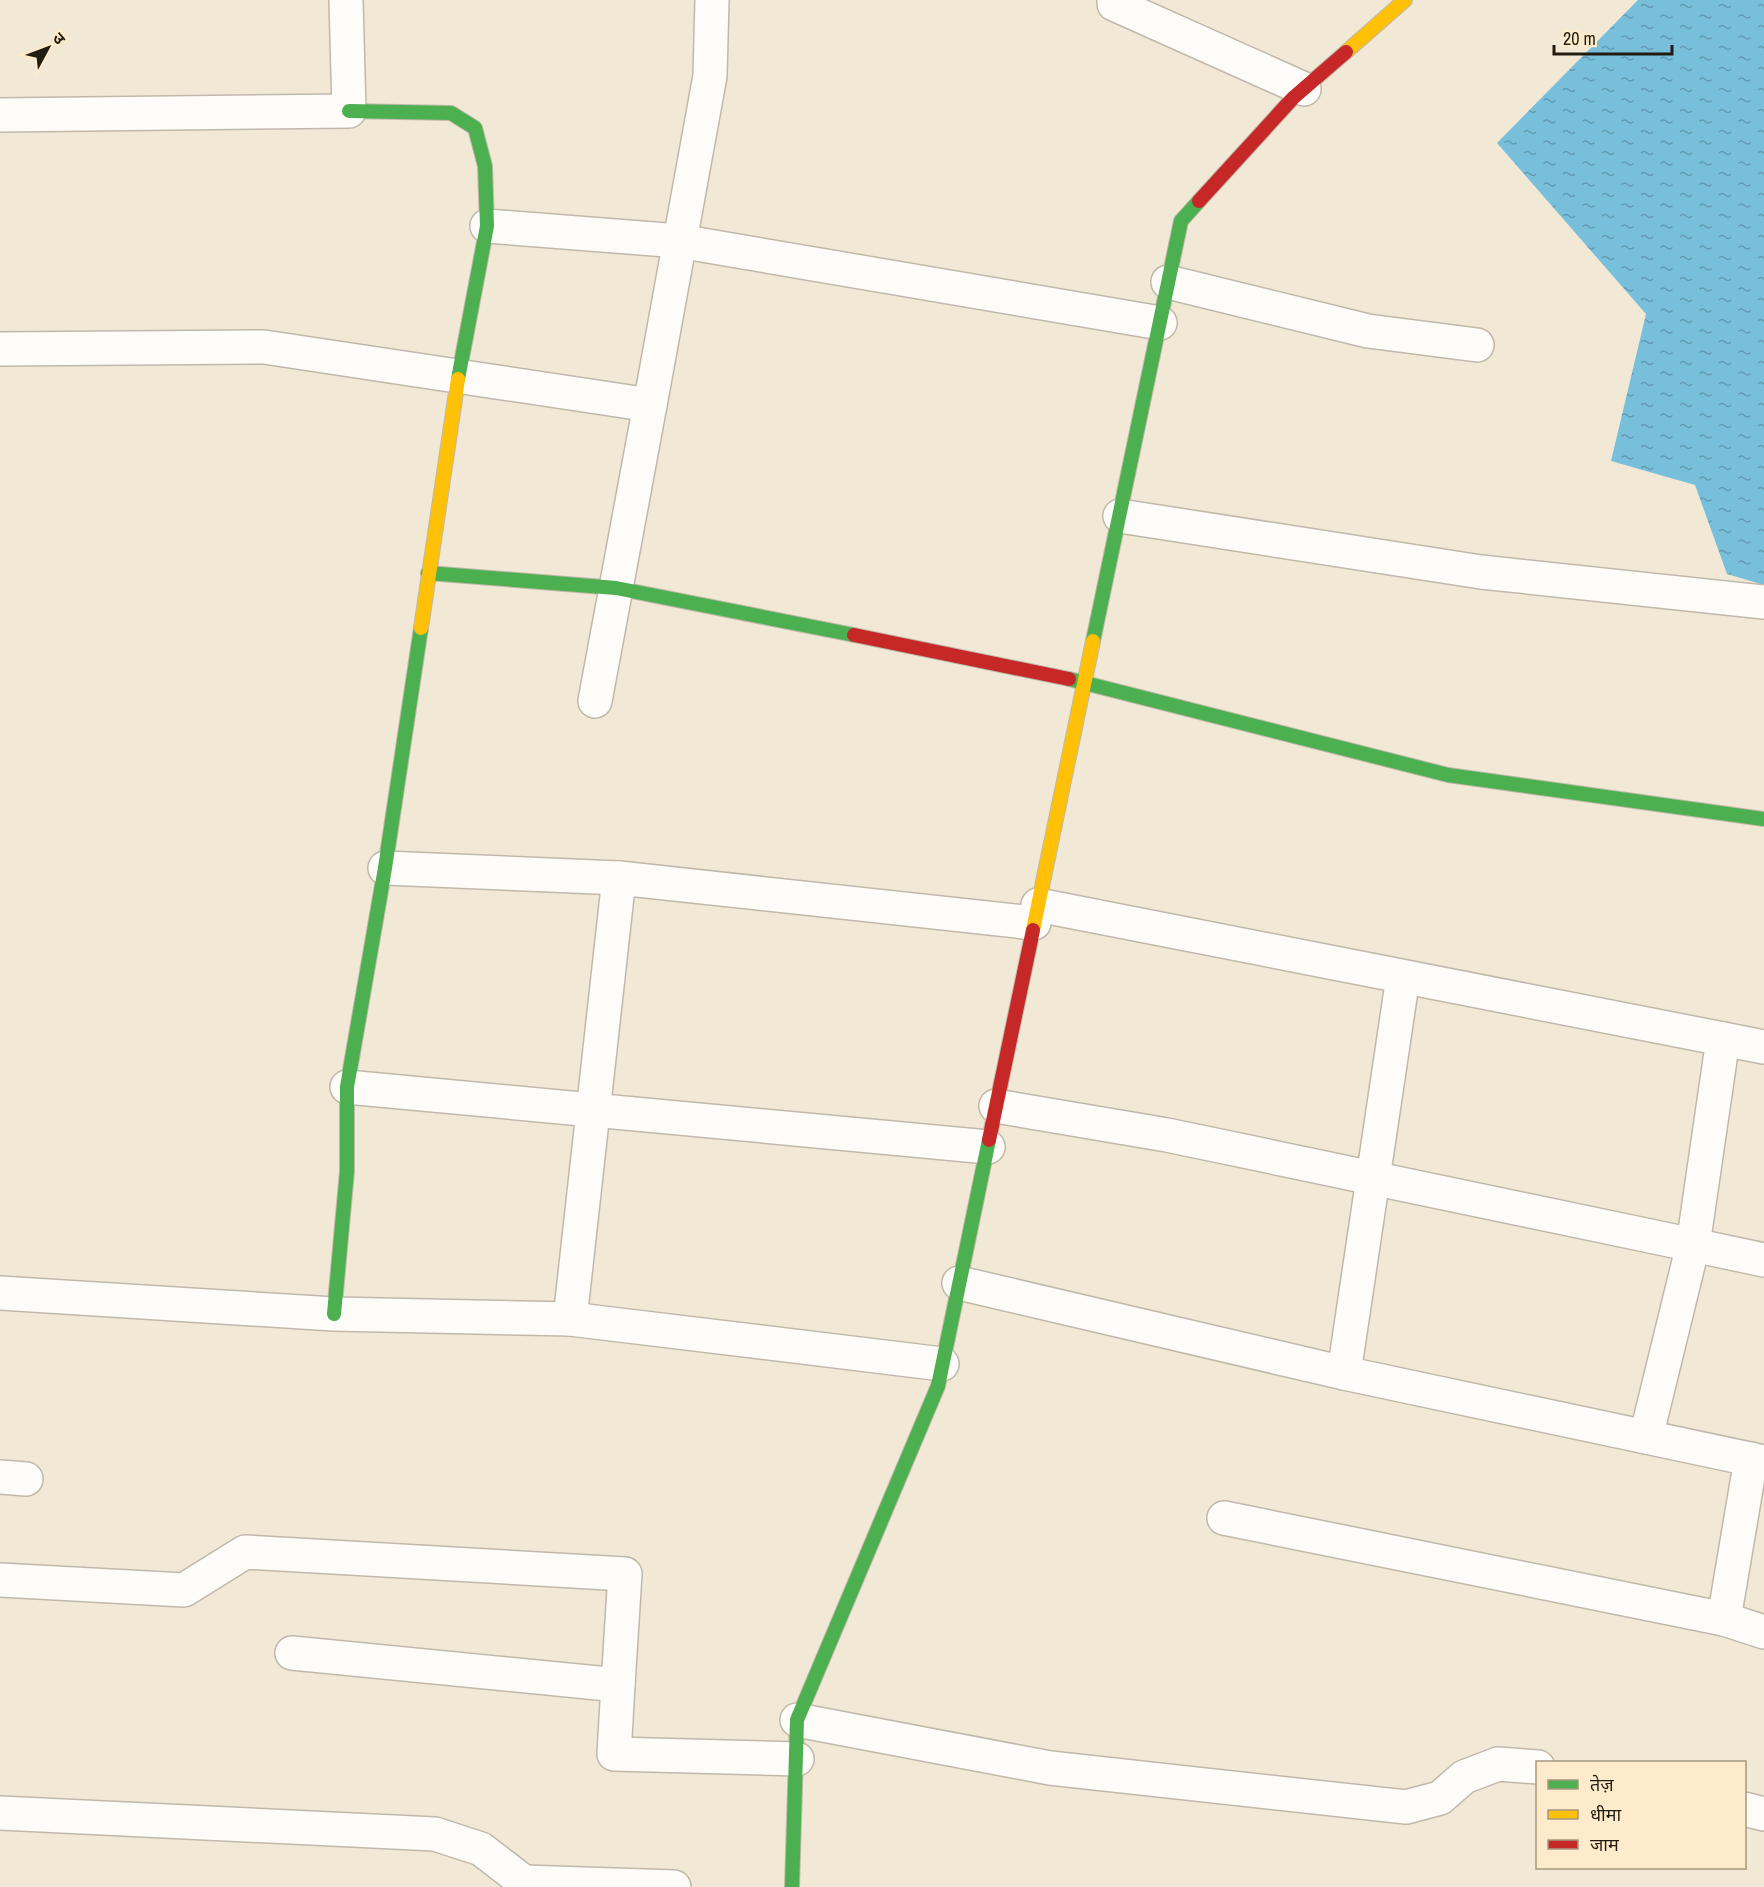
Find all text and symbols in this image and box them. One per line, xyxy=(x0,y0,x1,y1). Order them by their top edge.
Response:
north arrow xyxy=(18,18,78,78)
scale bar xyxy=(1554,18,1672,56)
text: 20 m xyxy=(1563,26,1596,51)
text: उ xyxy=(48,27,71,49)
legend xyxy=(1536,1761,1746,1869)
text: तेज़ xyxy=(1590,1772,1614,1797)
text: धीमा xyxy=(1590,1802,1621,1827)
text: जाम xyxy=(1590,1832,1620,1857)

